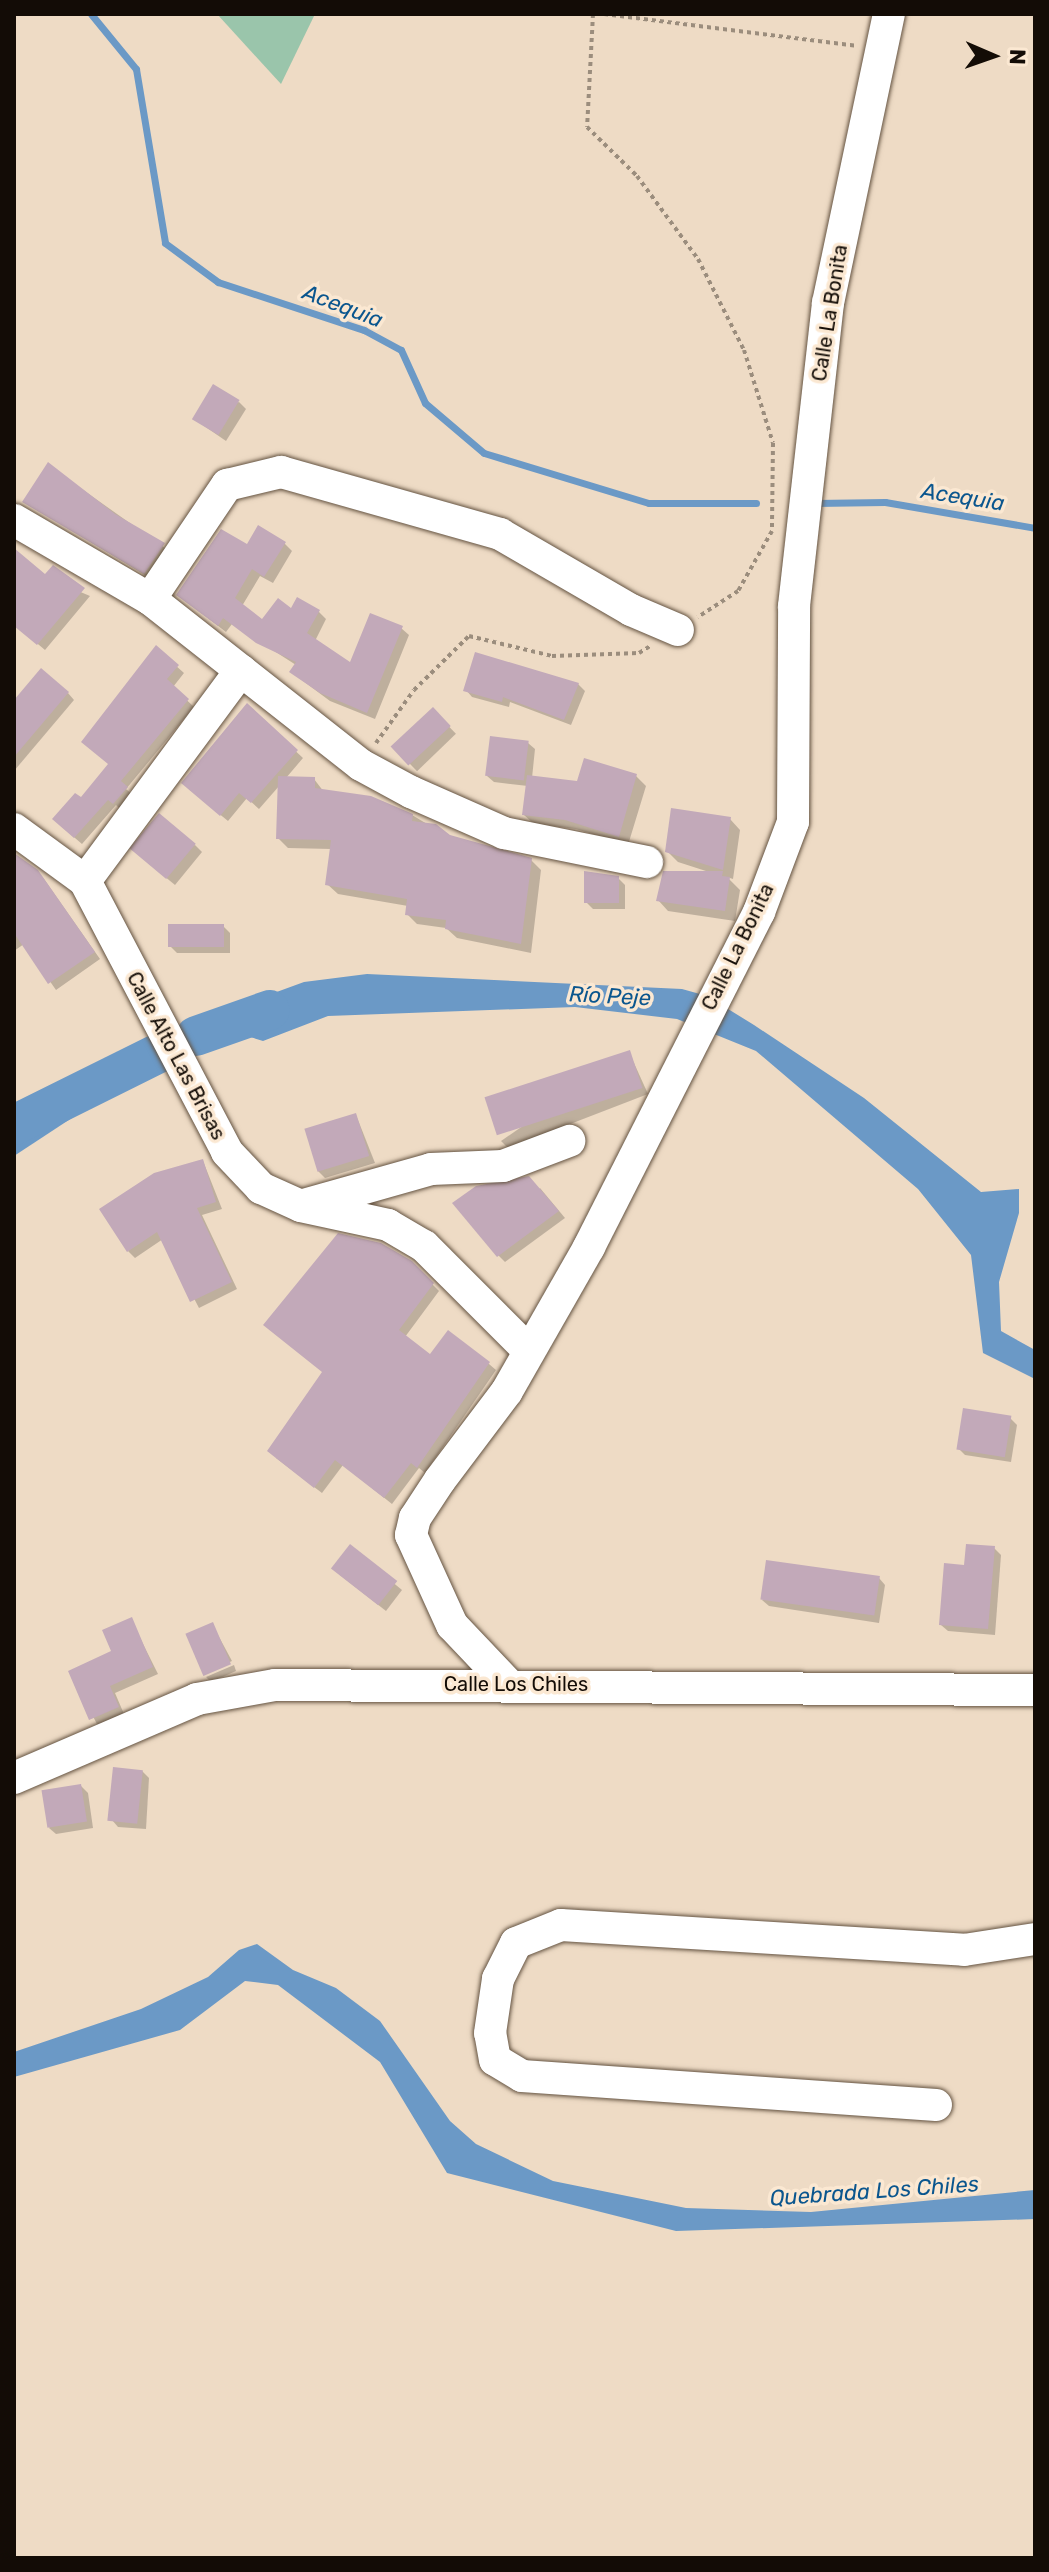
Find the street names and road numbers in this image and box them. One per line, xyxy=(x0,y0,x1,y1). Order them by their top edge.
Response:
street label: Calle La Bonita xyxy=(807,243,853,383)
street label: Calle La Bonita xyxy=(697,880,779,1014)
street label: Calle Alto Las Brisas xyxy=(121,968,231,1144)
street label: Calle Los Chiles xyxy=(444,1672,588,1696)

